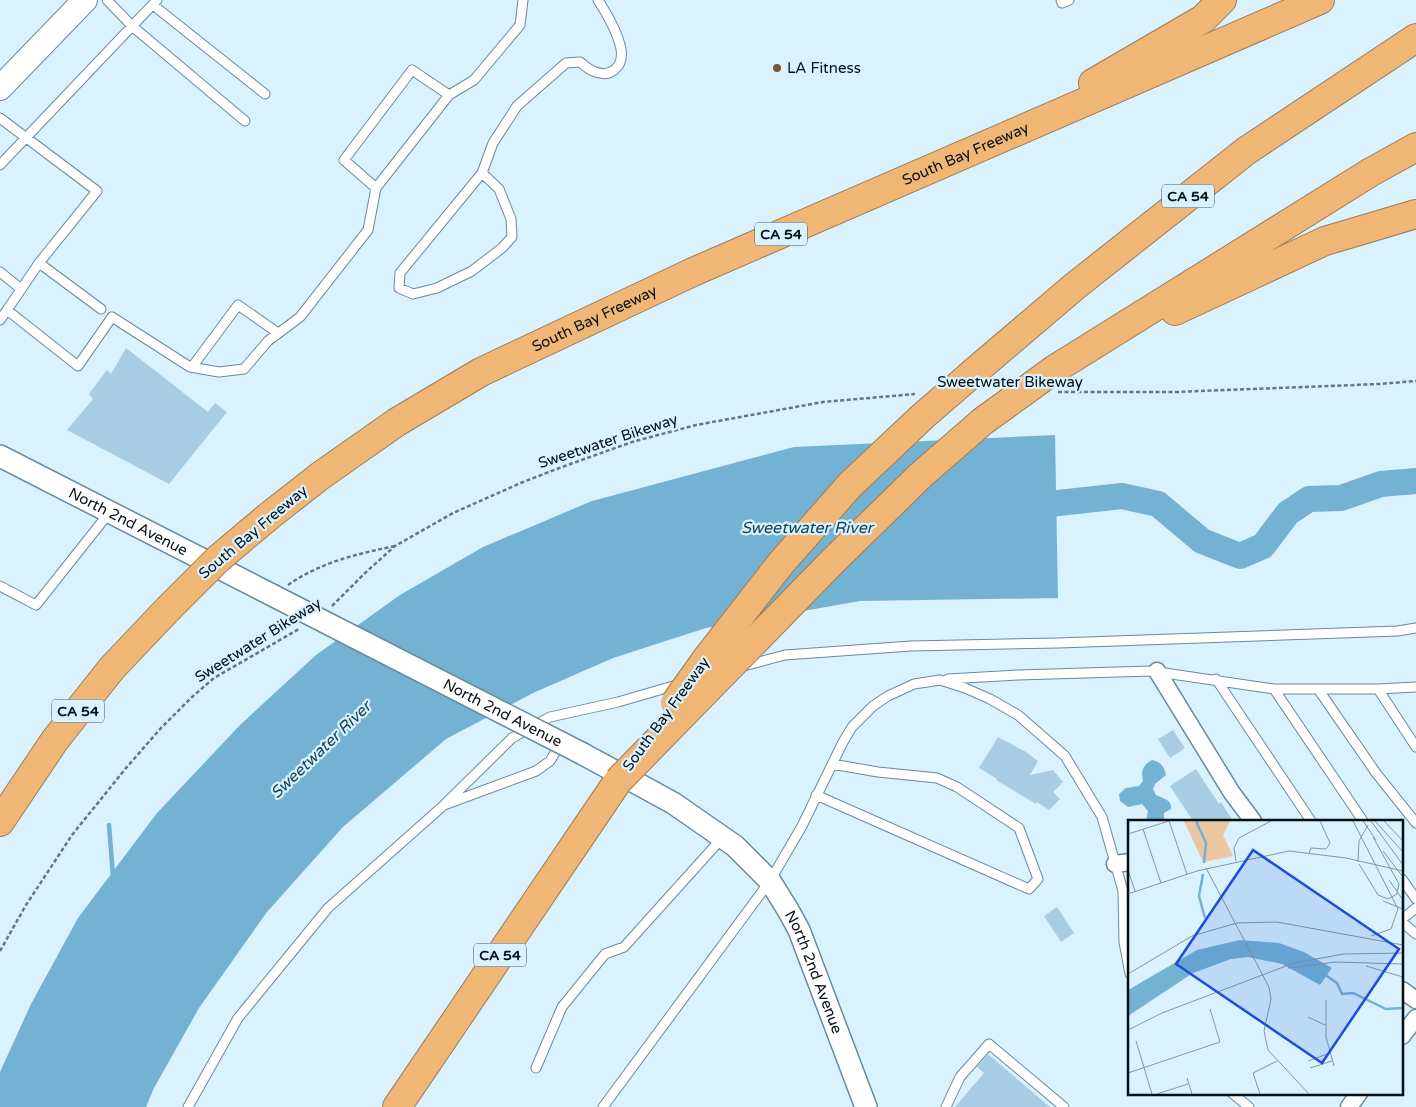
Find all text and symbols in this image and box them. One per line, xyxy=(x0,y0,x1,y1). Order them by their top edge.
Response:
place label: LA Fitness xyxy=(787,59,861,77)
marker: LA Fitness xyxy=(771,62,783,74)
street label: South Bay Freeway xyxy=(899,118,1032,189)
road number: CA 54 xyxy=(1162,185,1214,208)
road number: CA 54 xyxy=(755,222,807,245)
street label: South Bay Freeway xyxy=(529,281,660,356)
street label: Sweetwater Bikeway xyxy=(937,373,1083,391)
street label: Sweetwater Bikeway xyxy=(536,410,680,472)
street label: South Bay Freeway xyxy=(195,481,311,583)
street label: North 2nd Avenue xyxy=(66,484,191,559)
water label: Sweetwater River xyxy=(741,518,875,538)
street label: Sweetwater Bikeway xyxy=(192,594,324,686)
street label: South Bay Freeway xyxy=(619,654,713,774)
street label: North 2nd Avenue xyxy=(440,675,565,751)
water label: Sweetwater River xyxy=(267,696,377,803)
road number: CA 54 xyxy=(52,699,104,722)
inset map xyxy=(1128,820,1404,1094)
street label: North 2nd Avenue xyxy=(781,907,846,1036)
road number: CA 54 xyxy=(474,944,526,966)

